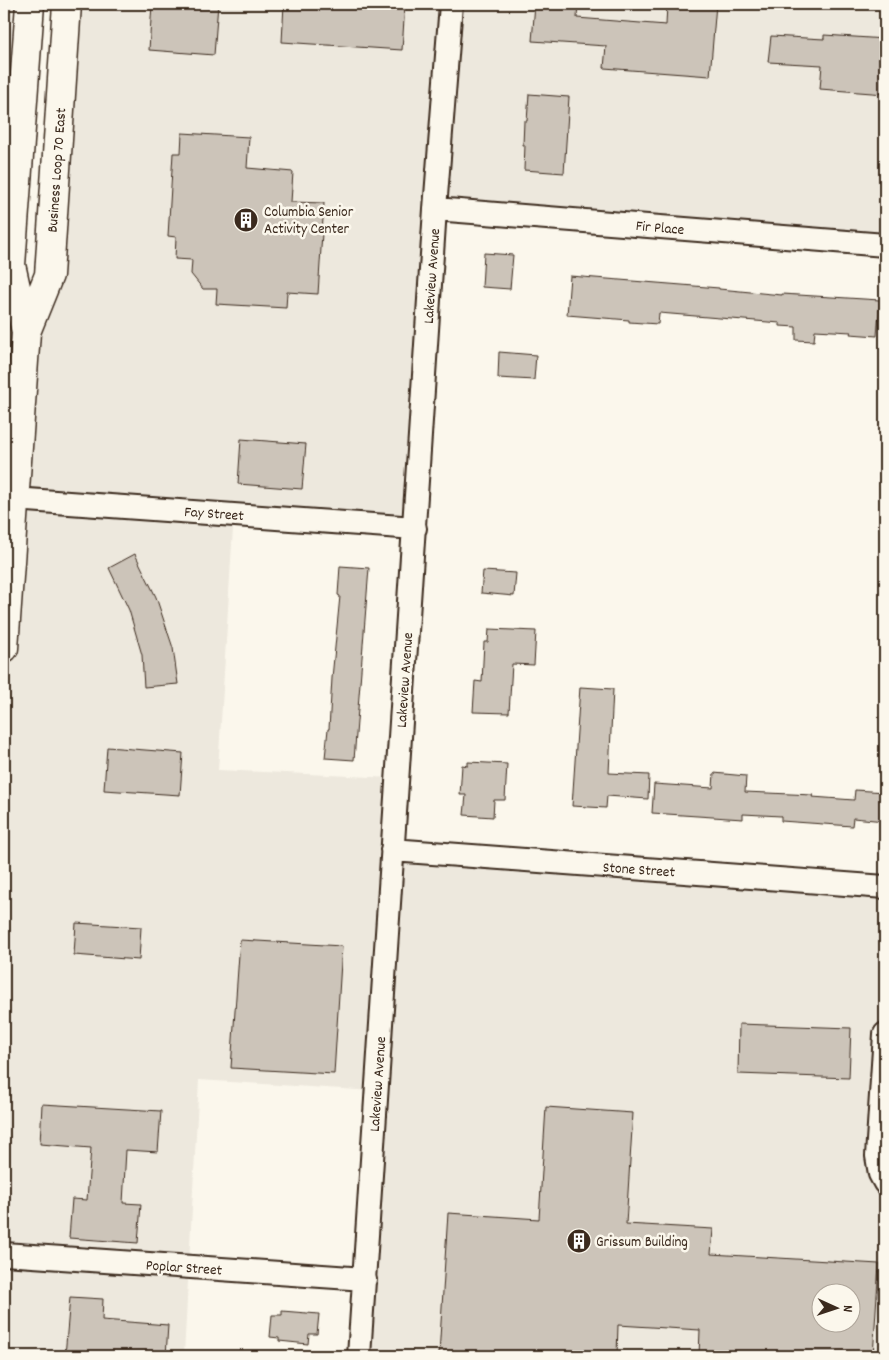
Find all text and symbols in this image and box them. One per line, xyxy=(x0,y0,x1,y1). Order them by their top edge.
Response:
street label: Business Loop 70 East xyxy=(43,107,73,233)
place label: Columbia Senior Activity Center xyxy=(264,202,354,241)
building icon: Columbia Senior Activity Center xyxy=(233,207,259,233)
street label: Fir Place xyxy=(635,216,685,242)
street label: Lakeview Avenue xyxy=(419,227,447,325)
street label: Fay Street xyxy=(183,502,245,528)
street label: Lakeview Avenue xyxy=(392,631,420,729)
street label: Stone Street xyxy=(602,858,676,885)
street label: Lakeview Avenue xyxy=(365,1035,393,1133)
building icon: Grissum Building xyxy=(566,1228,592,1254)
place label: Grissum Building xyxy=(596,1232,688,1254)
street label: Poplar Street xyxy=(145,1255,223,1283)
north arrow xyxy=(812,1282,862,1332)
text: N xyxy=(837,1305,857,1313)

